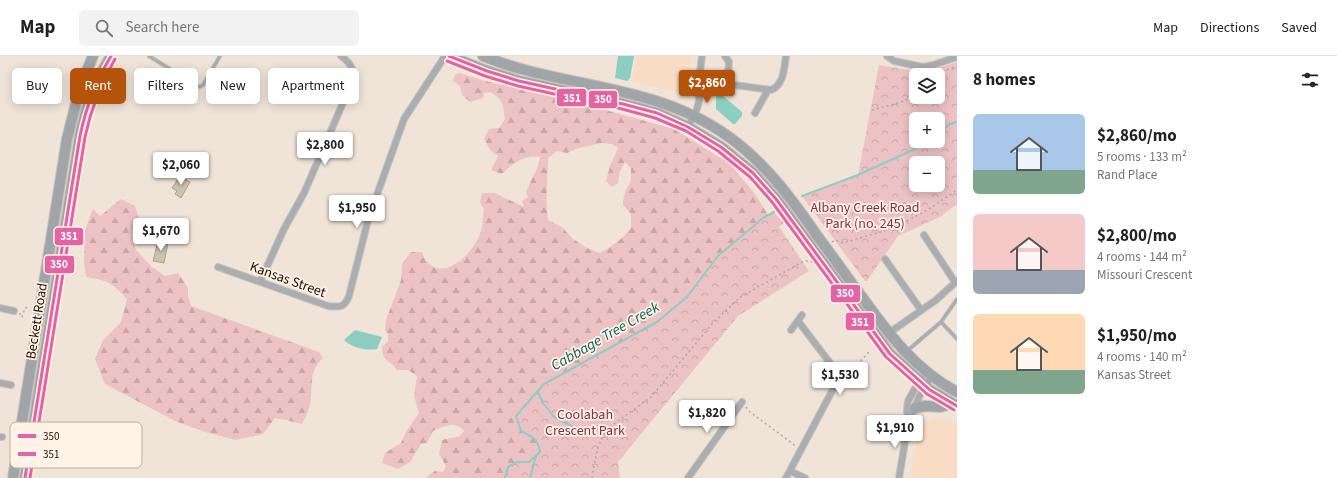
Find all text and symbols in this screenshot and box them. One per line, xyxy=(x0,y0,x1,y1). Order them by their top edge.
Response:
search box xyxy=(79,10,359,46)
text: Map xyxy=(20,14,55,41)
icon: search xyxy=(93,17,115,39)
text: Search here xyxy=(125,17,199,38)
text: Map xyxy=(1153,18,1178,38)
text: Directions xyxy=(1200,18,1259,38)
text: Saved xyxy=(1281,18,1317,38)
chip: Buy xyxy=(12,68,62,104)
chip: Rent xyxy=(70,68,126,104)
chip: Filters xyxy=(134,68,198,104)
chip: New xyxy=(206,68,260,104)
chip: Apartment xyxy=(268,68,359,104)
map controls xyxy=(909,68,945,192)
button: layers xyxy=(909,68,945,104)
text: 8 homes xyxy=(973,68,1035,92)
icon: filters xyxy=(1299,69,1321,91)
pin: $2,860 xyxy=(674,70,740,104)
text: $2,860 xyxy=(688,74,726,92)
line badge: 351 xyxy=(556,88,587,107)
line badge: 350 xyxy=(588,90,618,109)
text: 351 xyxy=(563,91,581,106)
text: 350 xyxy=(594,92,612,107)
button: + xyxy=(909,112,945,148)
text: $2,860/mo xyxy=(1097,124,1177,148)
icon: home xyxy=(1005,130,1053,178)
pin: $2,800 xyxy=(292,132,358,166)
text: $2,800 xyxy=(306,136,344,154)
text: 5 rooms · 133 m² xyxy=(1097,148,1187,166)
pin: $2,060 xyxy=(148,152,214,186)
text: $2,060 xyxy=(162,156,200,174)
button: − xyxy=(909,156,945,192)
text: Rand Place xyxy=(1097,166,1157,184)
pin: $1,950 xyxy=(324,195,390,229)
park label: Albany Creek Road Park (no. 245) xyxy=(810,198,920,234)
text: $1,950 xyxy=(338,199,376,217)
pin: $1,670 xyxy=(128,218,194,252)
text: $1,670 xyxy=(142,222,180,240)
text: $2,800/mo xyxy=(1097,224,1177,248)
line badge: 351 xyxy=(54,227,84,246)
text: 351 xyxy=(60,229,78,244)
icon: home xyxy=(1005,230,1053,278)
text: 4 rooms · 144 m² xyxy=(1097,248,1187,266)
line badge: 350 xyxy=(44,255,75,274)
text: 350 xyxy=(50,257,68,272)
street label: Kansas Street xyxy=(247,257,329,303)
text: Missouri Crescent xyxy=(1097,266,1192,284)
street label: Beckett Road xyxy=(21,282,53,361)
line badge: 350 xyxy=(830,284,861,303)
text: 350 xyxy=(836,286,854,301)
water label: Cabbage Tree Creek xyxy=(547,296,664,376)
line badge: 351 xyxy=(845,312,875,331)
text: 351 xyxy=(851,315,869,330)
text: $1,950/mo xyxy=(1097,324,1177,348)
icon: home xyxy=(1005,330,1053,378)
text: 4 rooms · 140 m² xyxy=(1097,348,1187,366)
pin: $1,530 xyxy=(807,362,873,396)
text: $1,530 xyxy=(821,366,859,384)
text: Kansas Street xyxy=(1097,366,1171,384)
pin: $1,820 xyxy=(674,400,740,434)
text: $1,820 xyxy=(688,404,726,422)
park label: Coolabah Crescent Park xyxy=(545,405,625,441)
pin: $1,910 xyxy=(862,415,928,449)
text: $1,910 xyxy=(876,419,914,437)
legend xyxy=(10,422,142,468)
text: 350 xyxy=(43,429,59,444)
text: 351 xyxy=(43,447,59,462)

